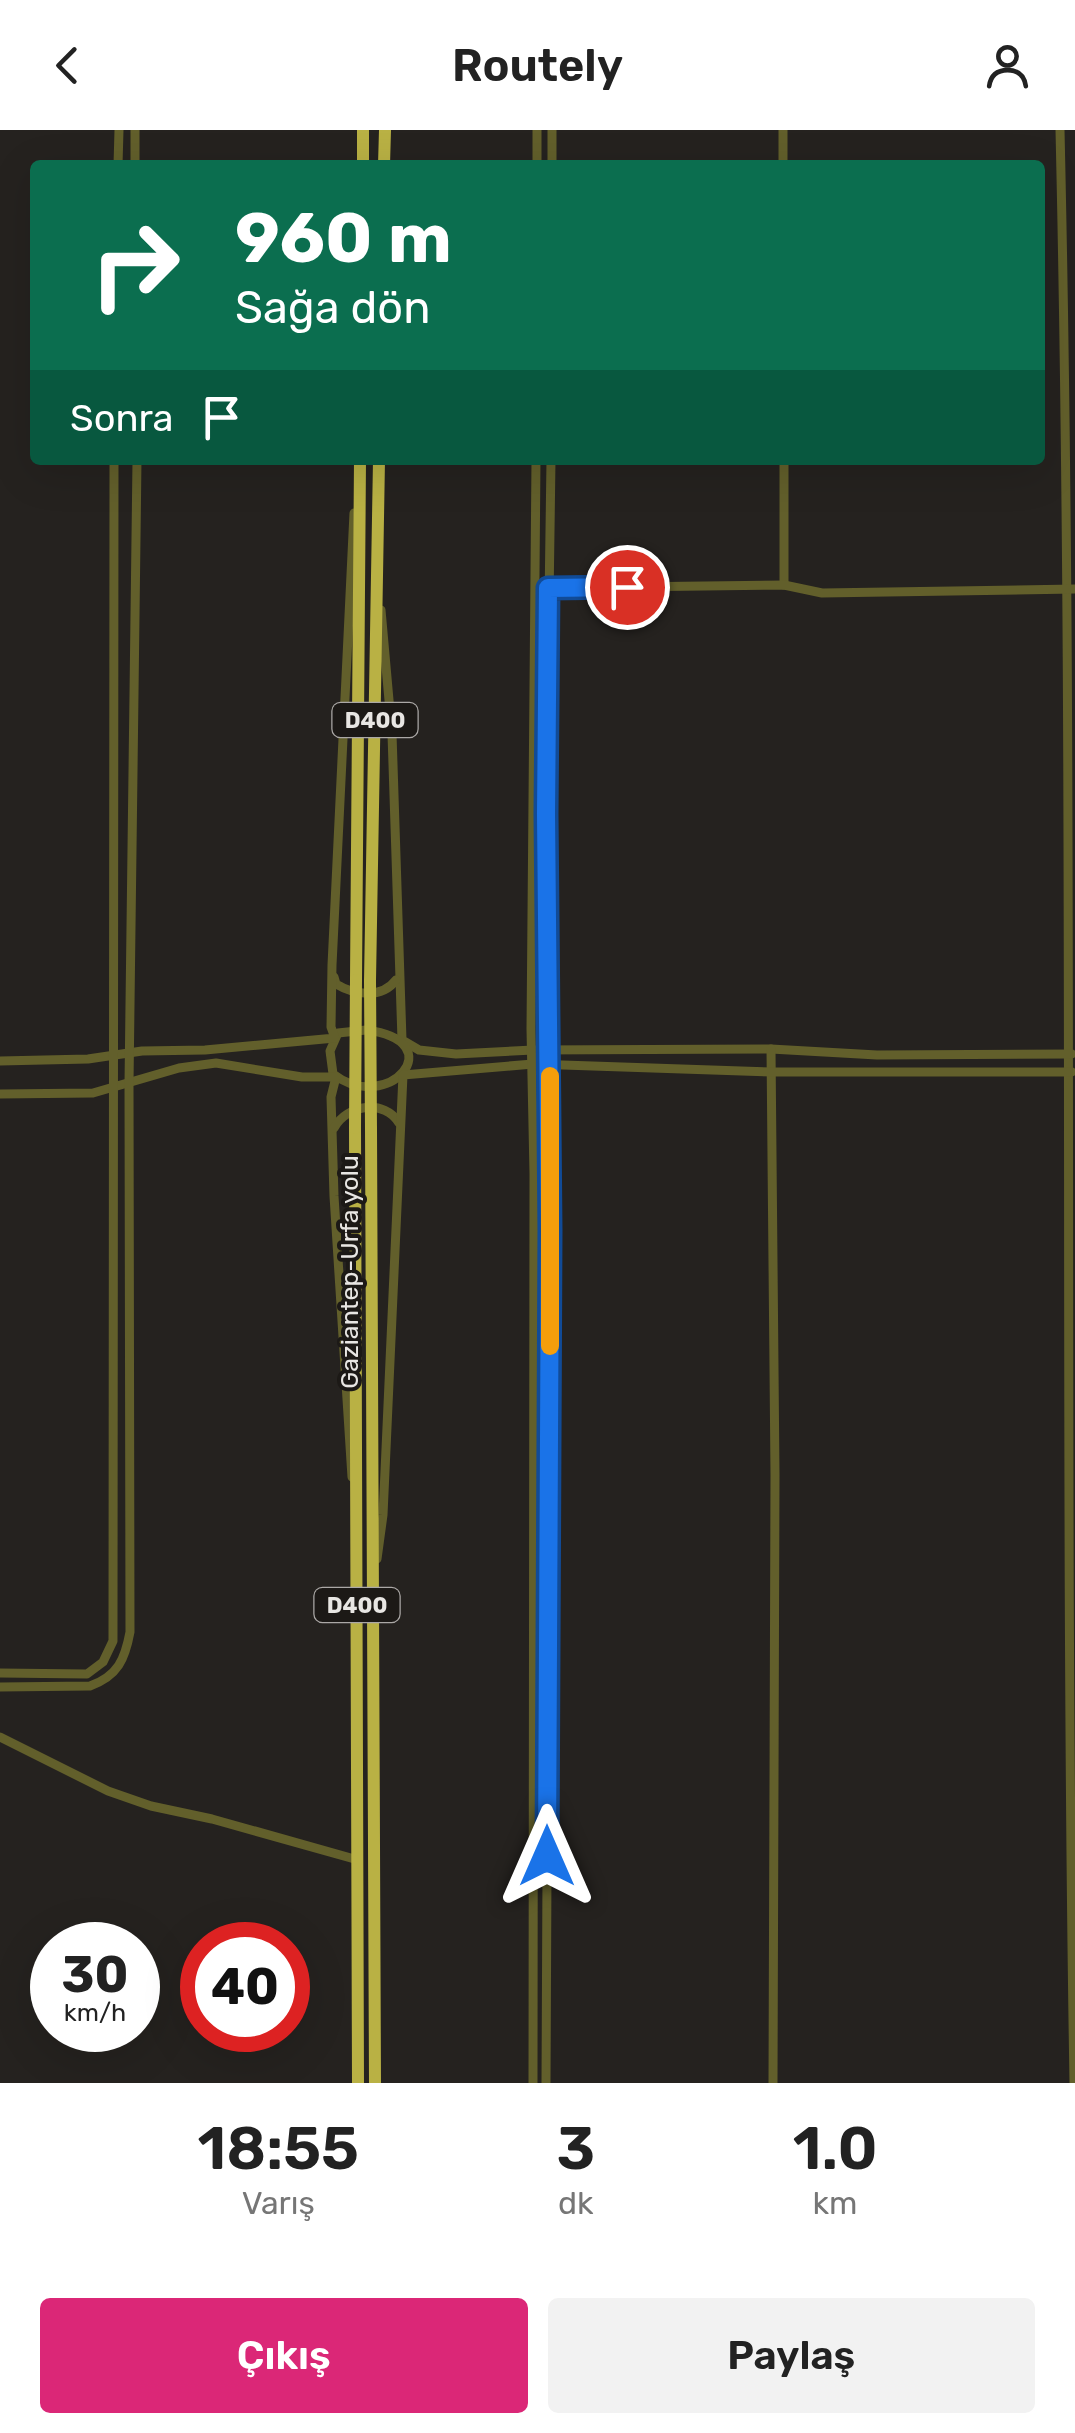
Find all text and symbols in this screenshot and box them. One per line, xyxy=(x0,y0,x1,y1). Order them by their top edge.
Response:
icon: back xyxy=(40,38,95,93)
icon: person xyxy=(980,38,1035,93)
text: Routely xyxy=(452,39,623,92)
text: 960 m xyxy=(235,197,452,280)
icon: right xyxy=(70,200,200,330)
text: Sağa dön xyxy=(235,281,430,334)
icon: arrive xyxy=(194,390,249,445)
text: Sonra xyxy=(70,395,174,441)
pin xyxy=(585,545,670,630)
icon: arrive xyxy=(600,560,655,615)
road number: D400 xyxy=(332,703,418,737)
street label: Gaziantep-Urfa yolu xyxy=(335,1155,364,1389)
road number: D400 xyxy=(314,1588,400,1622)
position arrow xyxy=(495,1804,599,1908)
speed limit sign: 40 xyxy=(180,1922,310,2052)
text: 30 xyxy=(62,1945,128,2005)
text: km/h xyxy=(64,1998,126,2027)
text: 18:55 xyxy=(198,2113,359,2184)
text: 3 xyxy=(557,2113,595,2184)
text: 1.0 xyxy=(793,2113,878,2184)
text: Varış xyxy=(242,2184,315,2222)
text: dk xyxy=(558,2184,594,2222)
text: km xyxy=(813,2184,858,2222)
button: Çıkış xyxy=(40,2298,528,2413)
button: Paylaş xyxy=(548,2298,1035,2413)

